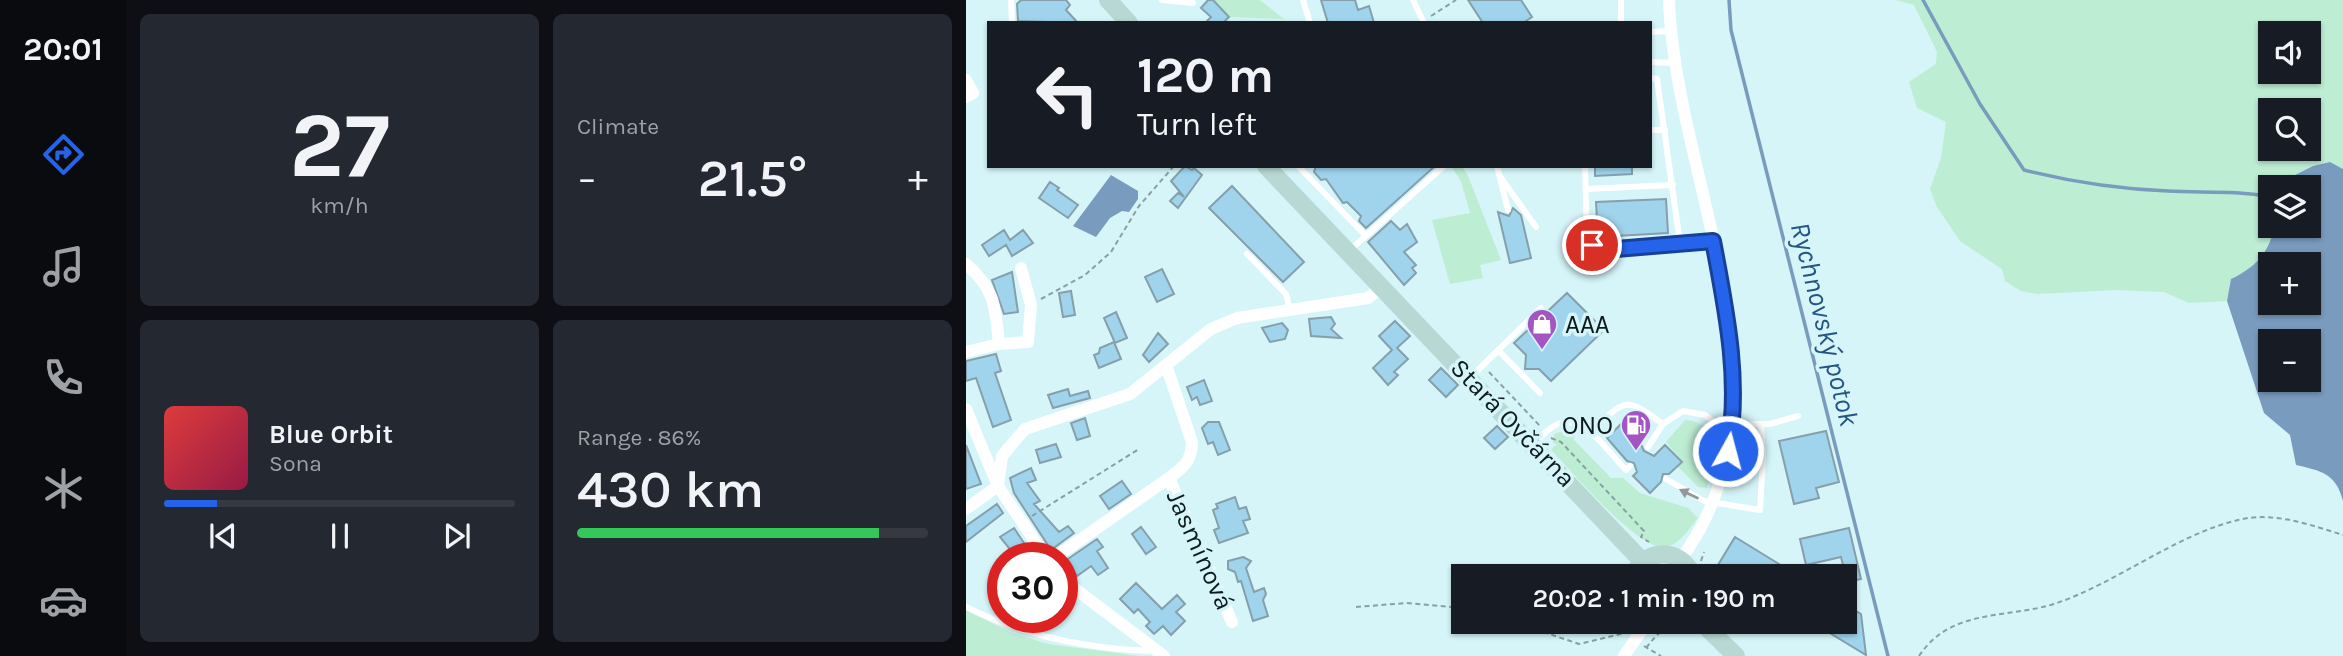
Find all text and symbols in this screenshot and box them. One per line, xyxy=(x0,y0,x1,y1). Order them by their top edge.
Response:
map controls xyxy=(2258,21,2321,392)
button: sound xyxy=(2258,21,2321,84)
text: 20:01 xyxy=(23,31,103,68)
text: 120 m xyxy=(1137,47,1274,104)
icon: left xyxy=(1022,49,1113,140)
text: 27 xyxy=(289,93,390,199)
button: search xyxy=(2258,98,2321,161)
text: Turn left xyxy=(1137,106,1257,143)
text: Climate xyxy=(577,113,659,140)
icon: directions xyxy=(39,130,88,179)
text: 21.5° xyxy=(698,148,807,209)
text: − xyxy=(577,156,597,201)
text: + xyxy=(908,156,928,201)
button: layers xyxy=(2258,175,2321,238)
text: km/h xyxy=(310,192,369,219)
pin xyxy=(1562,215,1622,275)
water label: Rychnovský potok xyxy=(1784,219,1866,430)
icon: arrive xyxy=(1573,226,1611,264)
icon: music xyxy=(39,242,88,291)
button: + xyxy=(2258,252,2321,315)
shop icon: AAA xyxy=(1525,307,1559,351)
place label: AAA xyxy=(1565,309,1610,340)
button: − xyxy=(2258,329,2321,392)
street label: Stará Ovčárna xyxy=(1444,352,1582,494)
icon: phone xyxy=(39,353,88,402)
fuel station icon: ONO xyxy=(1619,408,1653,452)
place label: ONO xyxy=(1562,410,1613,441)
position arrow xyxy=(1691,414,1765,488)
text: Blue Orbit xyxy=(269,419,393,450)
text: Range · 86% xyxy=(577,424,701,451)
text: Sona xyxy=(269,450,322,477)
text: 430 km xyxy=(577,459,764,520)
icon: climate xyxy=(39,464,88,513)
street label: Jasmínová xyxy=(1160,485,1240,615)
one-way arrow xyxy=(1678,488,1698,500)
icon: previous xyxy=(204,517,242,555)
icon: pause xyxy=(321,517,359,555)
icon: next xyxy=(438,517,476,555)
speed limit sign: 30 xyxy=(987,542,1078,633)
icon: car xyxy=(39,576,88,625)
text: 20:02 · 1 min · 190 m xyxy=(1532,583,1776,614)

